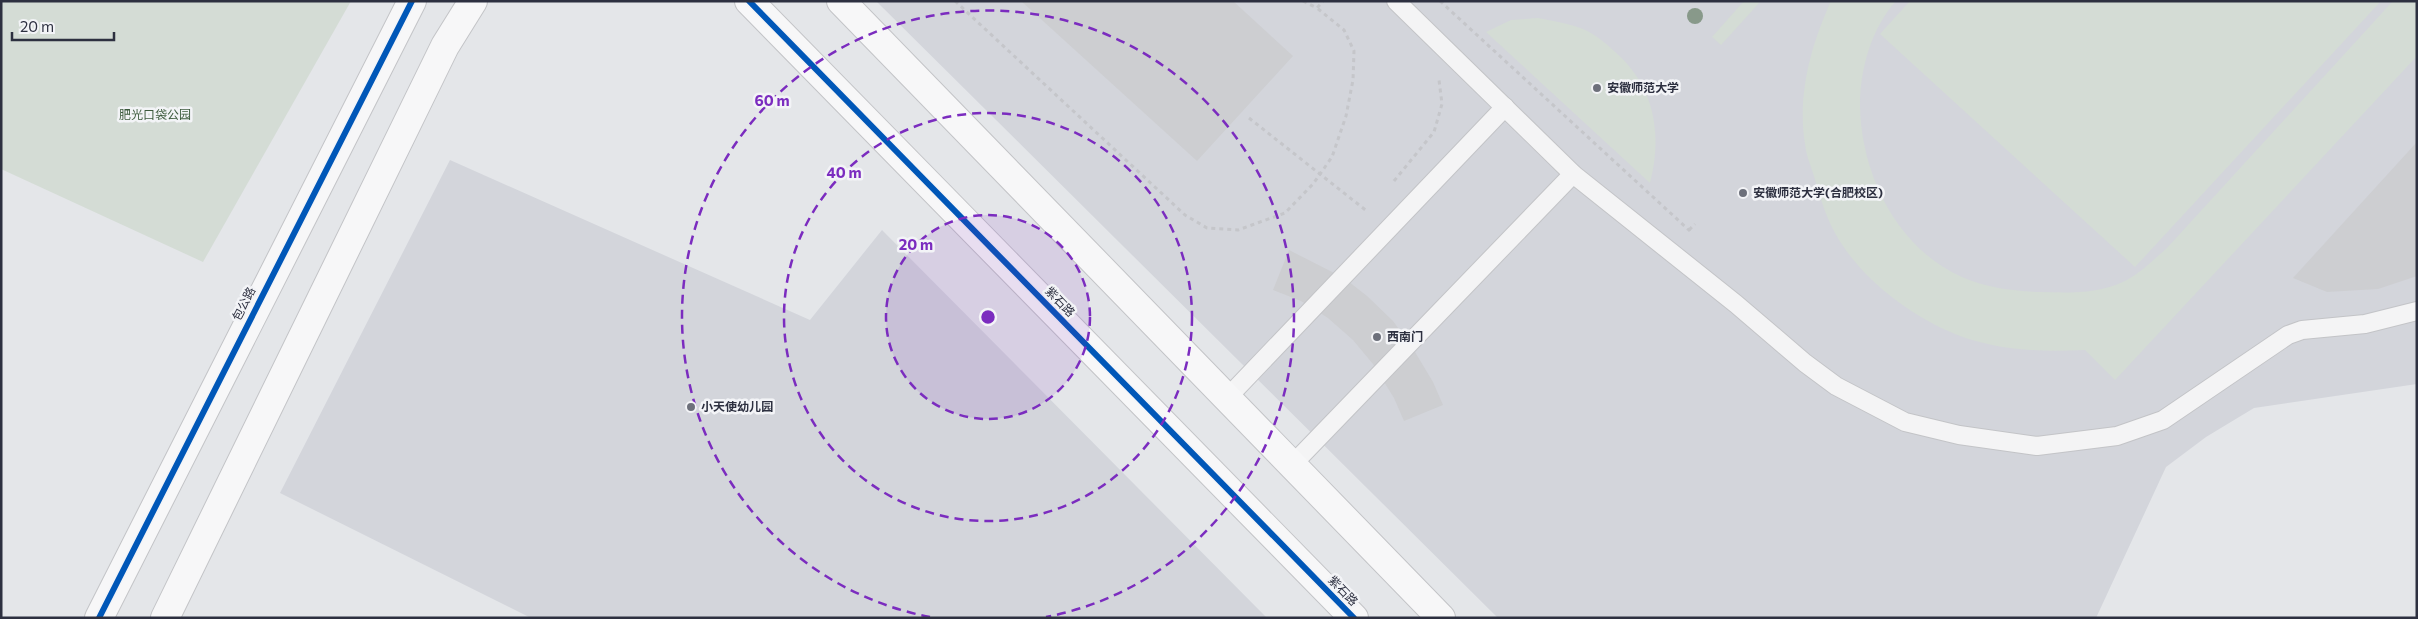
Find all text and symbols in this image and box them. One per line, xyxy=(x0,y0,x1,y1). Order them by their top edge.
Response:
scale bar xyxy=(12,10,115,42)
text: 20 m xyxy=(20,17,54,35)
place label: 安徽师范大学 xyxy=(1607,80,1679,94)
marker: 安徽师范大学 xyxy=(1591,82,1603,94)
text: 60 m xyxy=(754,91,790,109)
park label: 肥光口袋公园 xyxy=(119,107,191,121)
text: 40 m xyxy=(826,163,862,181)
place label: 安徽师范大学(合肥校区) xyxy=(1753,185,1883,199)
marker: 安徽师范大学(合肥校区) xyxy=(1737,187,1749,199)
text: 20 m xyxy=(899,235,933,253)
street label: 紫石路 xyxy=(1043,283,1078,319)
street label: 包公路 xyxy=(229,284,258,323)
centre of rings xyxy=(979,308,997,326)
place label: 西南门 xyxy=(1387,329,1423,343)
marker: 西南门 xyxy=(1371,331,1383,343)
place label: 小天使幼儿园 xyxy=(701,399,773,413)
marker: 小天使幼儿园 xyxy=(685,401,697,413)
street label: 紫石路 xyxy=(1326,572,1361,608)

